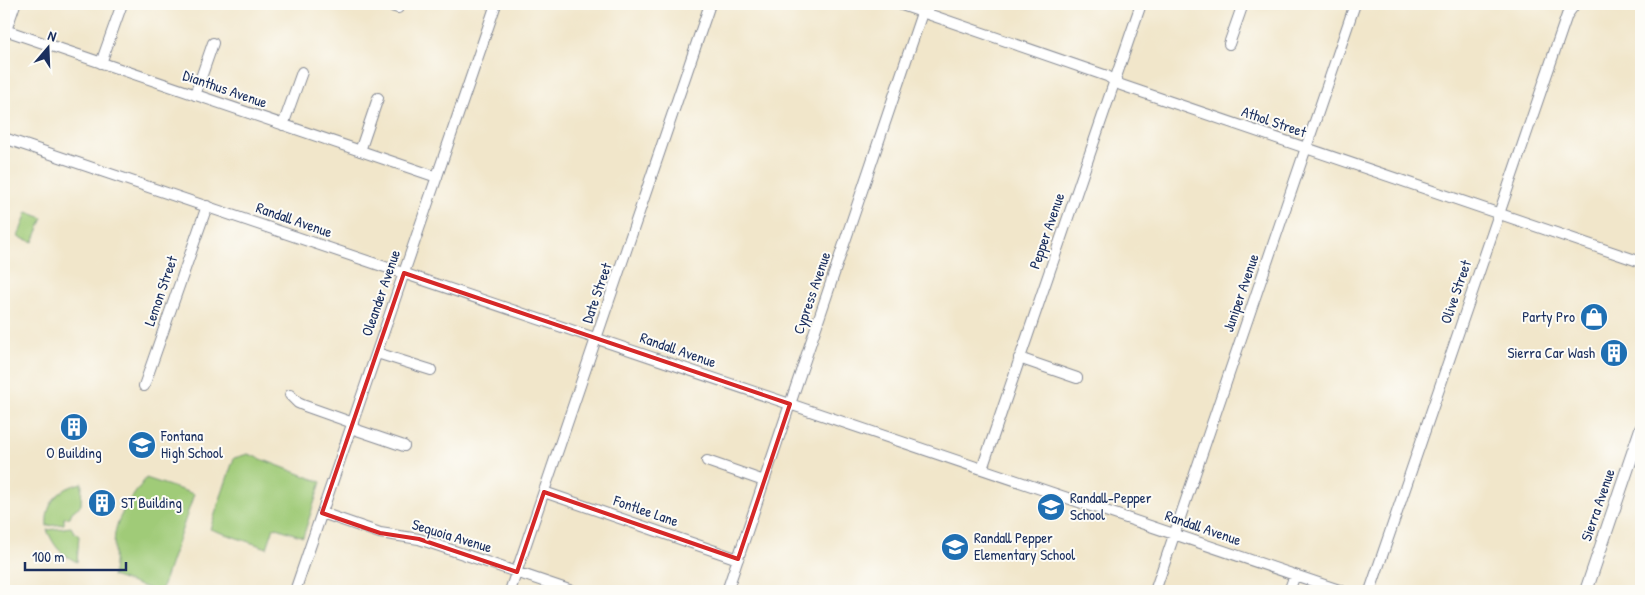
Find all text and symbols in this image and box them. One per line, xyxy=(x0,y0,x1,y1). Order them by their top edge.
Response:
north arrow xyxy=(22,22,72,72)
text: N xyxy=(46,25,60,46)
street label: Dianthus Avenue xyxy=(180,64,270,113)
street label: Athol Street xyxy=(1239,101,1310,143)
street label: Pepper Avenue xyxy=(1024,190,1069,272)
street label: Randall Avenue xyxy=(253,197,335,242)
street label: Oleander Avenue xyxy=(356,247,405,339)
street label: Cypress Avenue xyxy=(788,249,835,337)
street label: Juniper Avenue xyxy=(1217,251,1264,335)
street label: Lemon Street xyxy=(139,252,183,329)
street label: Olive Street xyxy=(1435,256,1476,326)
street label: Date Street xyxy=(576,259,617,326)
shop icon: Party Pro xyxy=(1579,302,1609,332)
place label: Party Pro xyxy=(1522,306,1575,327)
street label: Randall Avenue xyxy=(637,327,719,372)
building icon: Sierra Car Wash xyxy=(1599,338,1629,368)
place label: Sierra Car Wash xyxy=(1507,342,1595,363)
building icon: O Building xyxy=(59,412,89,442)
place label: Fontana High School xyxy=(160,425,223,463)
school or university icon: Fontana High School xyxy=(127,430,157,460)
place label: O Building xyxy=(46,442,102,463)
street label: Sierra Avenue xyxy=(1575,466,1620,544)
place label: Randall-Pepper School xyxy=(1070,487,1152,525)
building icon: ST Building xyxy=(87,488,117,518)
street label: Fontlee Lane xyxy=(610,489,681,531)
place label: ST Building xyxy=(121,492,182,513)
school or university icon: Randall-Pepper School xyxy=(1036,492,1066,522)
street label: Randall Avenue xyxy=(1162,505,1244,550)
street label: Sequoia Avenue xyxy=(410,513,495,558)
place label: Randall Pepper Elementary School xyxy=(974,527,1075,565)
school or university icon: Randall Pepper Elementary School xyxy=(940,532,970,562)
scale bar xyxy=(25,540,126,572)
text: 100 m xyxy=(32,546,65,567)

